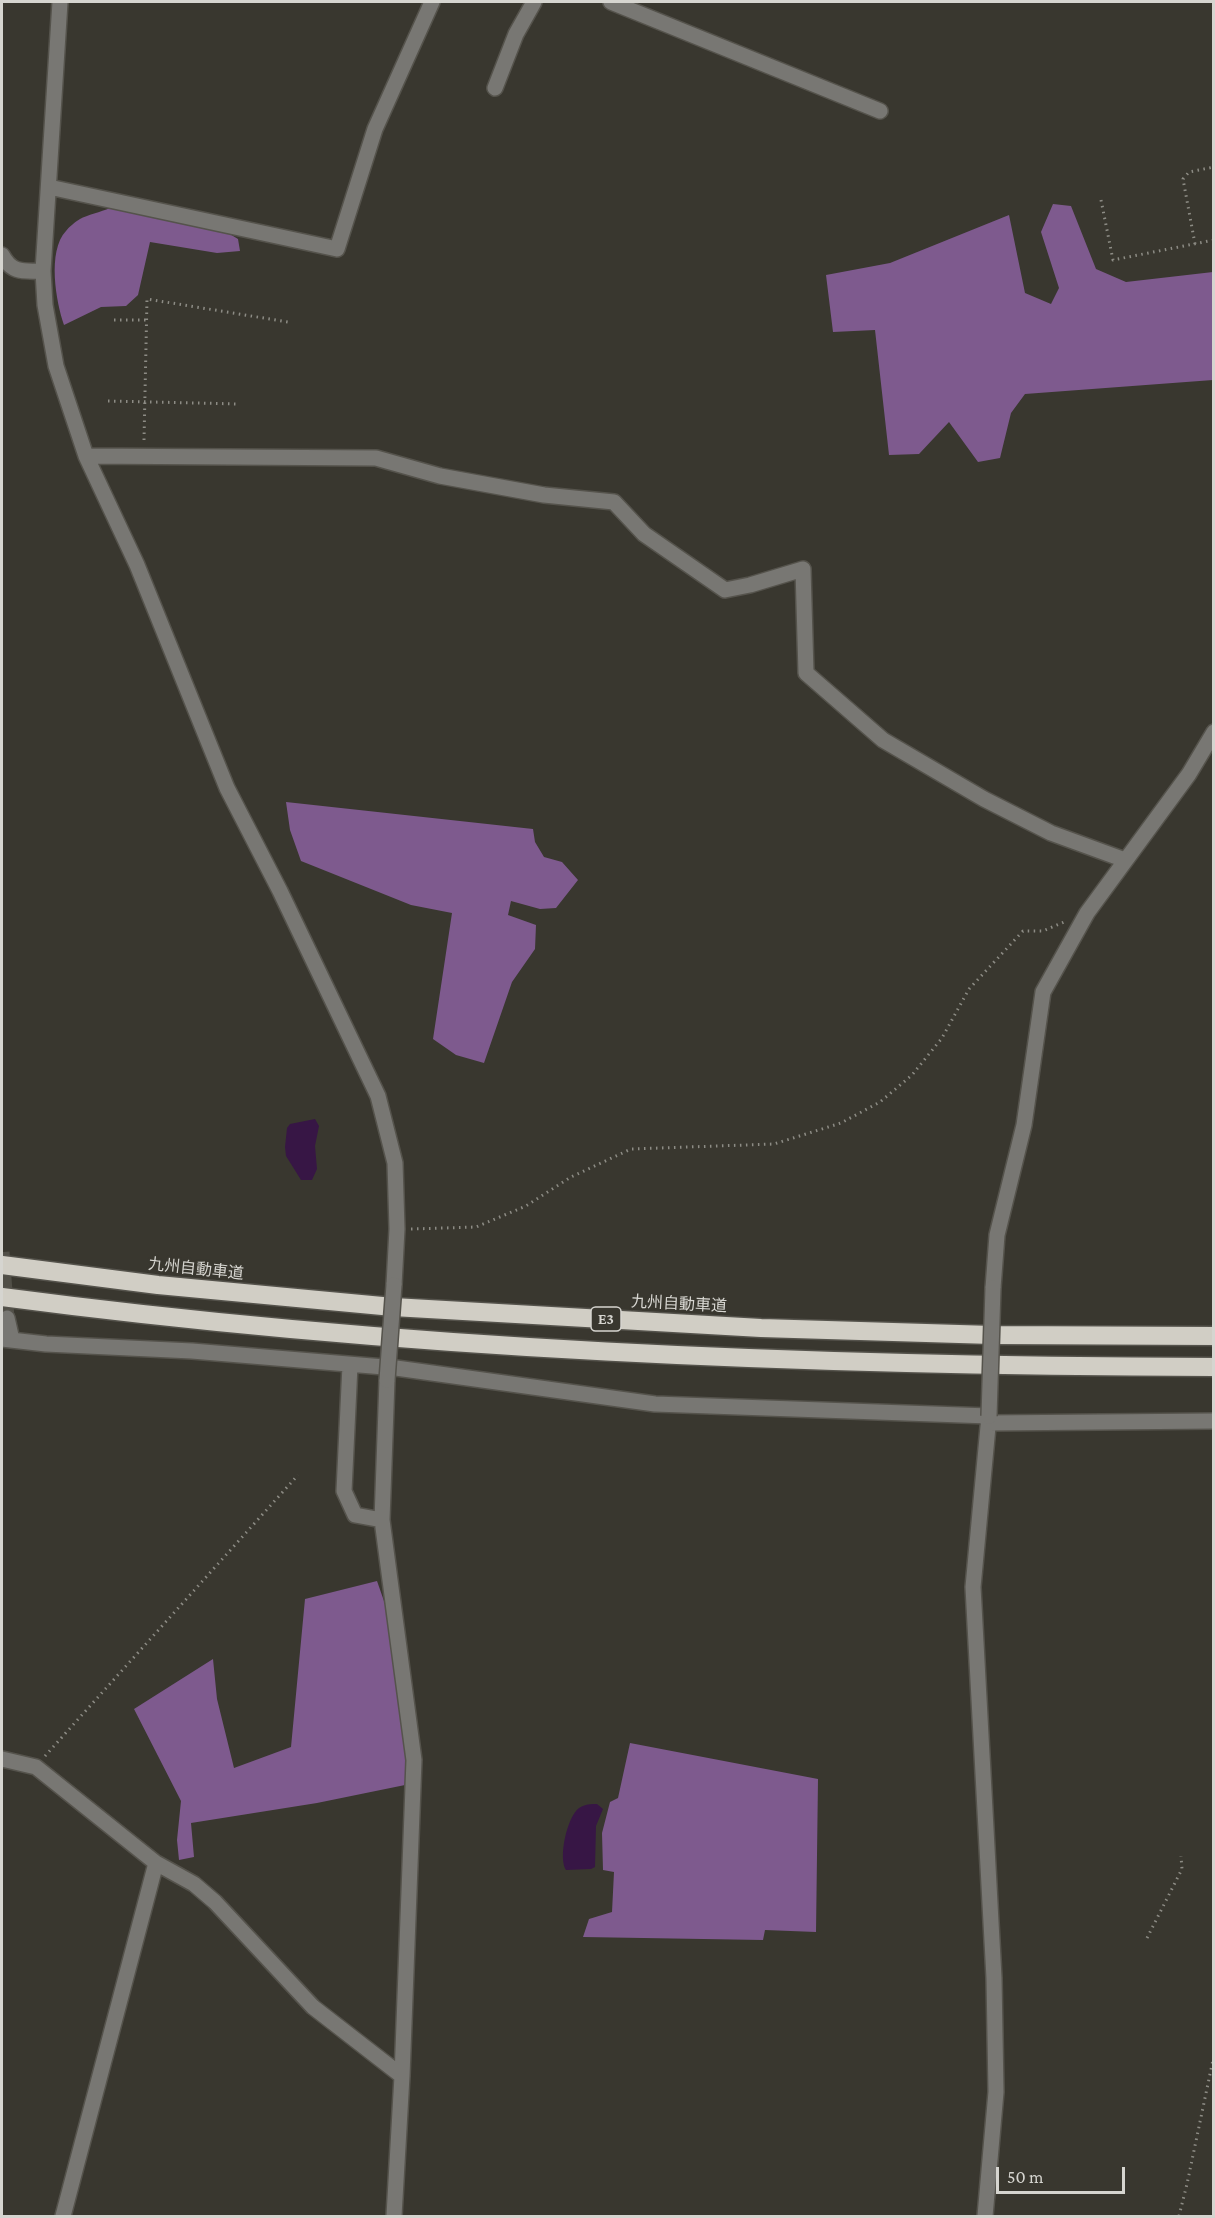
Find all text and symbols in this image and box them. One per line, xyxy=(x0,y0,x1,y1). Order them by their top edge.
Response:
street label: 九州自動車道 xyxy=(147,1254,245,1284)
street label: 九州自動車道 xyxy=(631,1292,727,1316)
road number: E3 xyxy=(591,1307,621,1331)
scale bar xyxy=(999,2155,1128,2193)
text: 50 m xyxy=(1007,2167,1044,2187)

